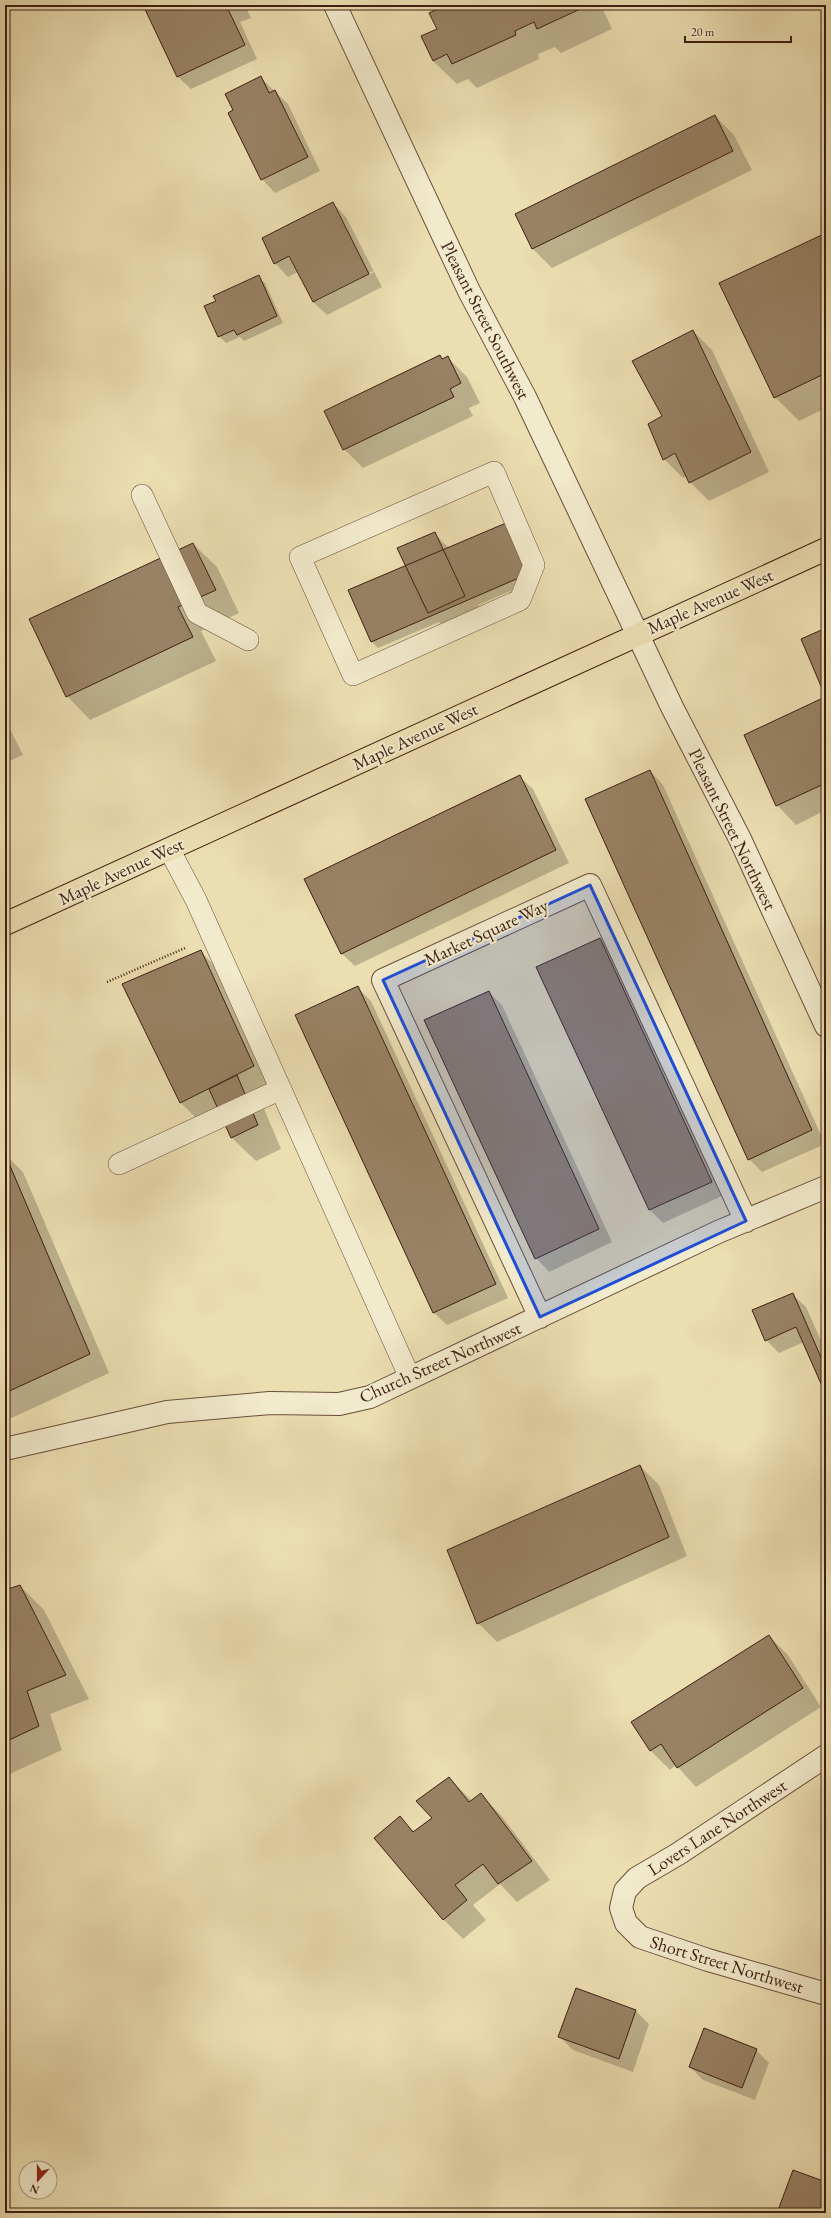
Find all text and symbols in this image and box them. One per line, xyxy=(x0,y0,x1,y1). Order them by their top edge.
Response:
scale bar xyxy=(685,18,791,44)
text: 20 m xyxy=(691,24,715,40)
street label: Pleasant Street Southwest xyxy=(436,237,536,403)
street label: Maple Avenue West xyxy=(643,563,777,639)
street label: Maple Avenue West xyxy=(349,697,482,775)
street label: Pleasant Street Northwest xyxy=(684,744,782,914)
street label: Maple Avenue West xyxy=(55,832,188,910)
street label: Market Square Way xyxy=(420,893,552,971)
street label: Church Street Northwest xyxy=(355,1316,525,1408)
street label: Lovers Lane Northwest xyxy=(643,1773,791,1880)
street label: Short Street Northwest xyxy=(648,1930,807,1998)
north arrow xyxy=(18,2160,58,2200)
text: N xyxy=(28,2181,41,2197)

